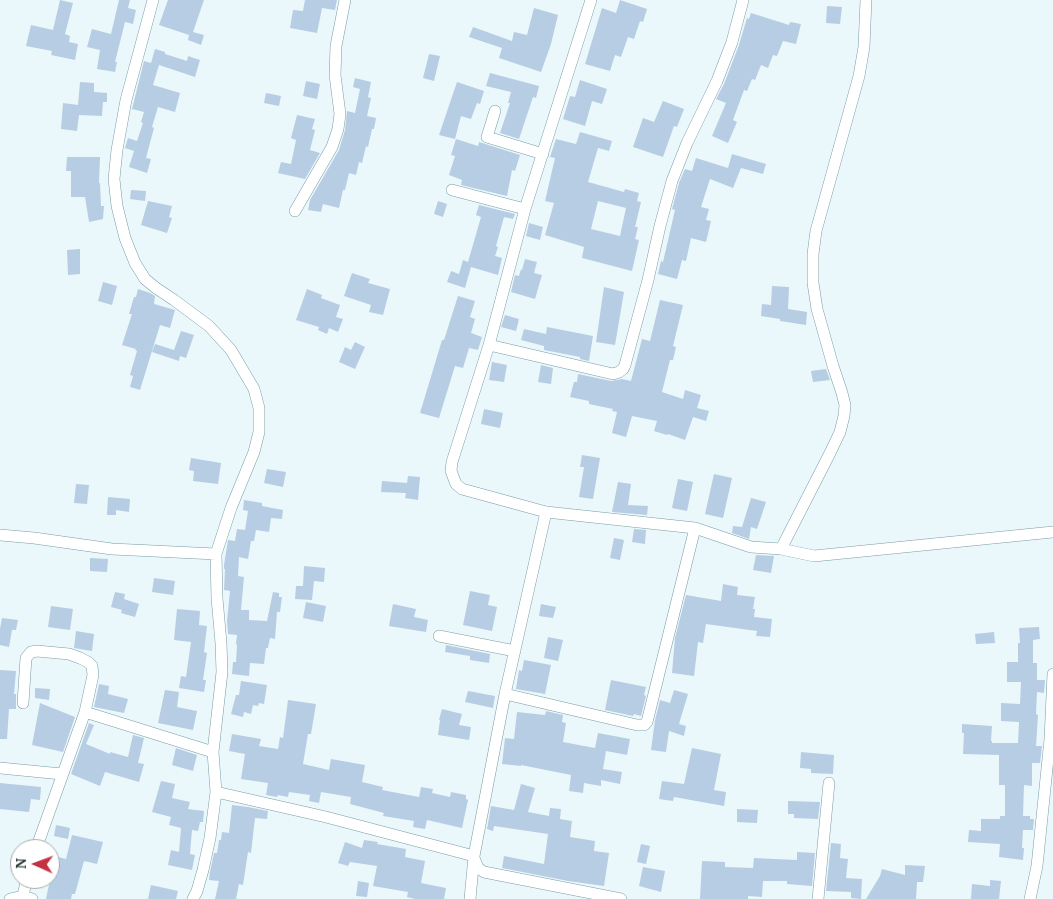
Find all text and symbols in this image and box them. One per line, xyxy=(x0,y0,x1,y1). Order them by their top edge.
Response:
north arrow xyxy=(10,839,60,889)
text: N xyxy=(11,858,30,869)

